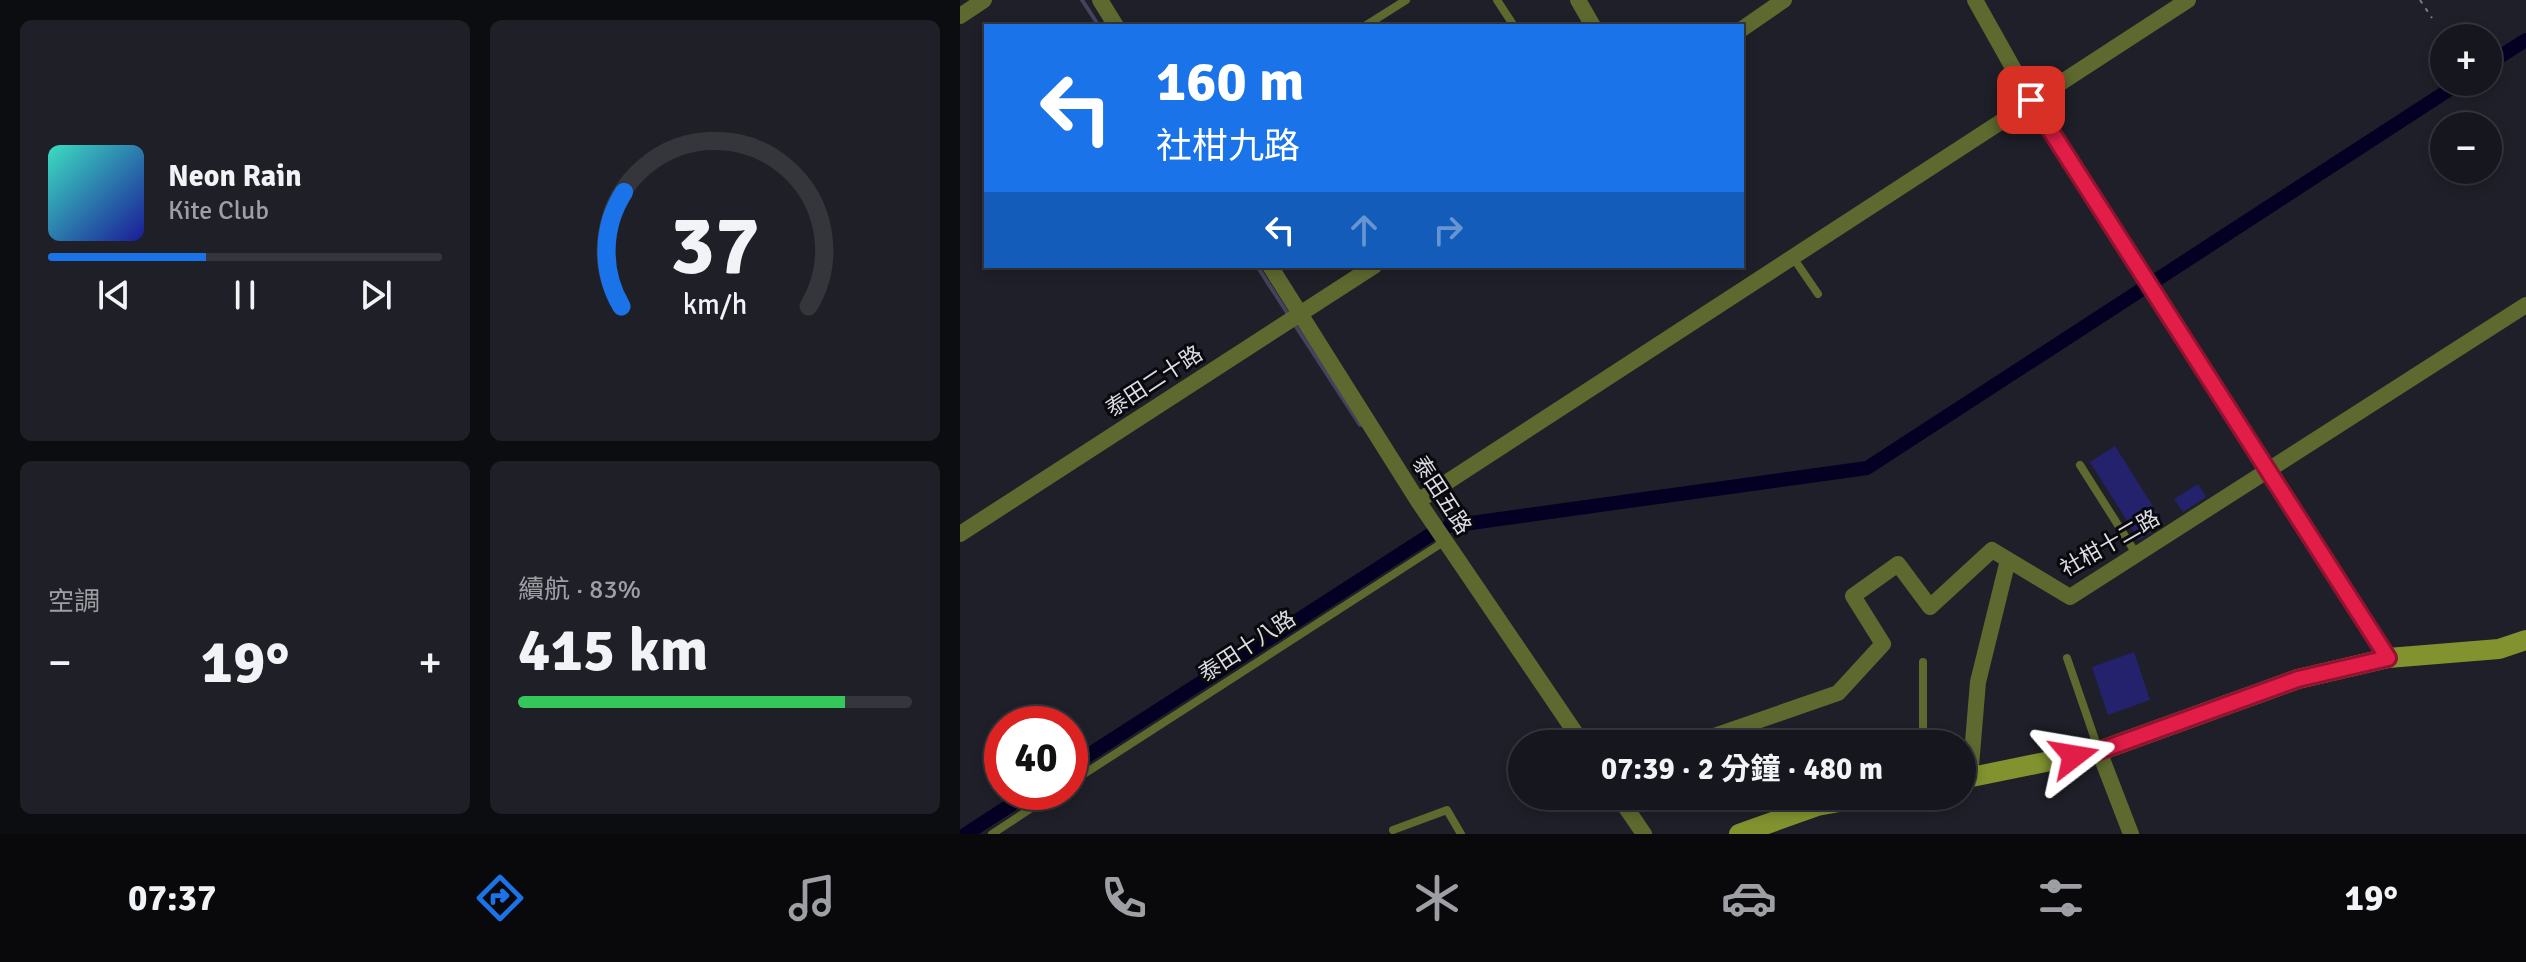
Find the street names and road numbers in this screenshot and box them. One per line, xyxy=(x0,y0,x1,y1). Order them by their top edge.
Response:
street label: 泰田二十路 xyxy=(1101,340,1207,422)
street label: 泰田五路 xyxy=(1407,451,1477,539)
street label: 社柑十二路 xyxy=(2056,504,2164,582)
street label: 泰田十八路 xyxy=(1194,605,1300,687)

